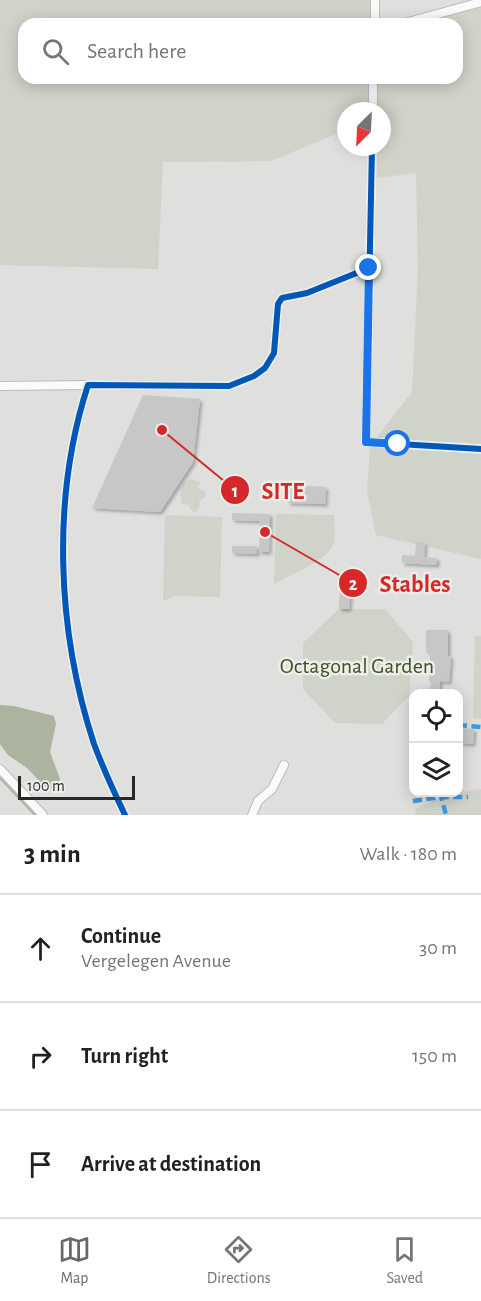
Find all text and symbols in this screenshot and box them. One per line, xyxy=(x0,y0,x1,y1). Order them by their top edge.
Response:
search box xyxy=(18,18,463,84)
icon: search xyxy=(39,35,72,68)
text: Search here xyxy=(87,40,186,62)
north arrow xyxy=(337,102,391,156)
route end xyxy=(355,254,381,280)
route start xyxy=(384,430,410,456)
callout: SITE xyxy=(220,469,317,511)
text: SITE xyxy=(261,480,305,504)
text: 1 xyxy=(232,483,238,501)
callout: Stables xyxy=(338,562,463,604)
text: Stables xyxy=(379,573,451,597)
text: 2 xyxy=(349,576,358,594)
park label: Octagonal Garden xyxy=(280,655,434,677)
map controls xyxy=(409,689,463,797)
button: locate xyxy=(409,689,463,743)
button: layers xyxy=(409,743,463,797)
scale bar xyxy=(18,773,135,800)
text: 100 m xyxy=(27,778,65,794)
text: 3 min xyxy=(24,841,81,867)
text: Walk · 180 m xyxy=(360,844,457,864)
text: Continue xyxy=(81,925,161,947)
icon: ahead xyxy=(24,932,57,965)
text: 30 m xyxy=(419,938,457,958)
text: Vergelegen Avenue xyxy=(81,951,231,971)
icon: right xyxy=(24,1040,57,1073)
text: Turn right xyxy=(81,1045,168,1067)
text: 150 m xyxy=(412,1046,457,1066)
icon: arrive xyxy=(24,1148,57,1181)
text: Arrive at destination xyxy=(81,1153,261,1175)
tab: Map xyxy=(58,1233,91,1288)
tab: Directions xyxy=(207,1233,271,1288)
tab: Saved xyxy=(386,1233,423,1288)

